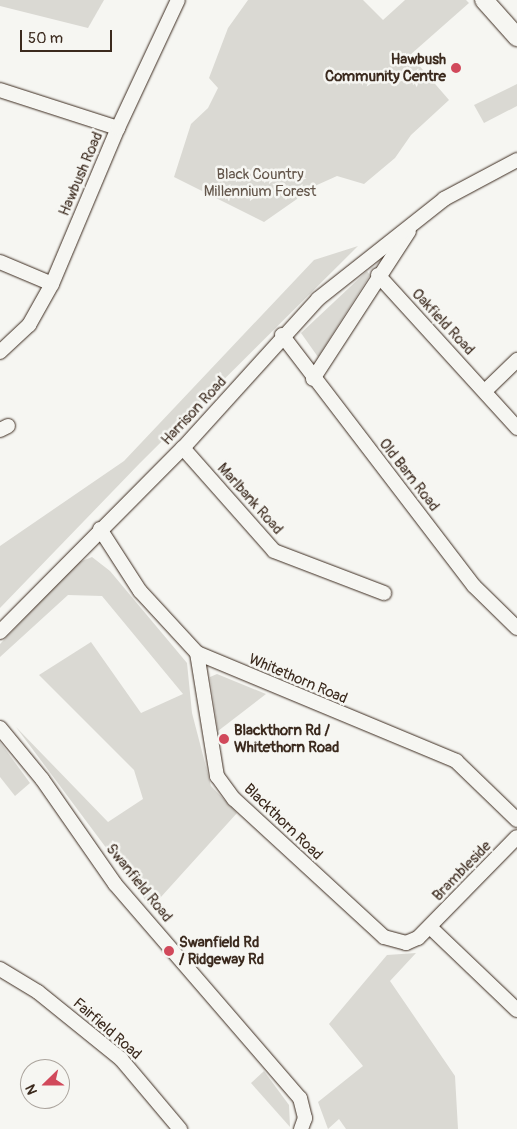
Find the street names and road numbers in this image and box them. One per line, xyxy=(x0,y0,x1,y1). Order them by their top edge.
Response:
street label: Hawbush Road xyxy=(55,129,107,219)
street label: Oakfield Road xyxy=(408,285,478,359)
street label: Harrison Road xyxy=(158,373,230,449)
street label: Old Barn Road xyxy=(375,435,443,515)
street label: Marlbank Road xyxy=(213,460,287,538)
street label: Whitethorn Road xyxy=(246,650,350,708)
street label: Blackthorn Road xyxy=(240,780,326,864)
street label: Brambleside xyxy=(429,837,495,905)
street label: Swanfield Road xyxy=(102,840,176,926)
street label: Fairfield Road xyxy=(69,994,145,1064)

